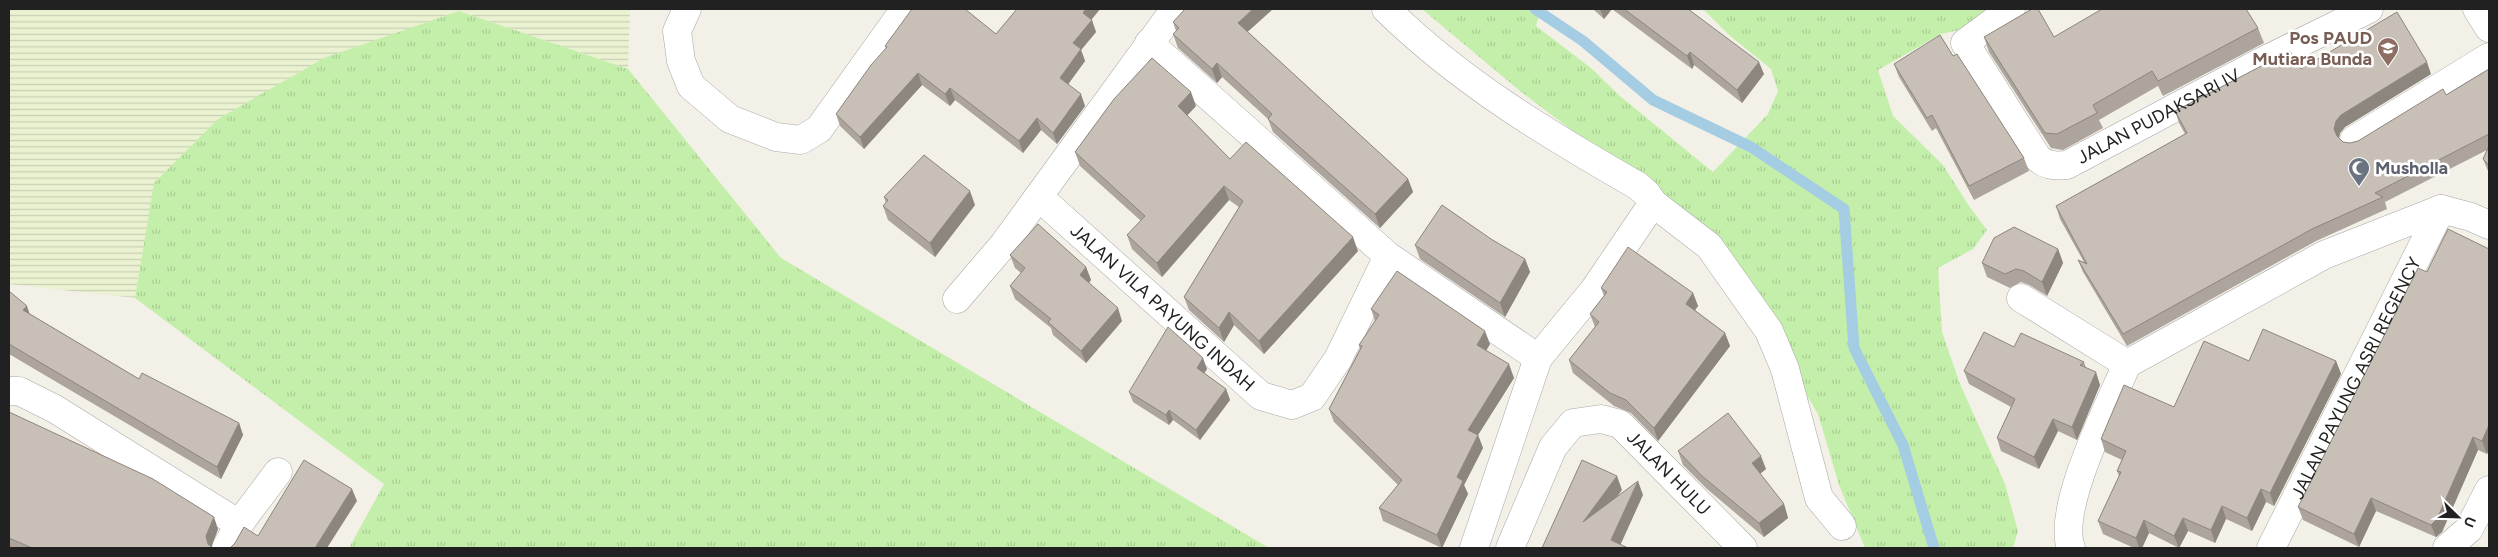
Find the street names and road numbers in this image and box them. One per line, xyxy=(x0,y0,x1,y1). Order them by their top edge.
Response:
street label: JALAN PUDAKSARI IV xyxy=(2073,64,2244,169)
street label: JALAN VILA PAYUNG INDAH xyxy=(1066,220,1259,396)
street label: JALAN PAYUNG ASRI REGENCY xyxy=(2286,254,2426,503)
street label: JALAN HULU xyxy=(1622,426,1715,520)

